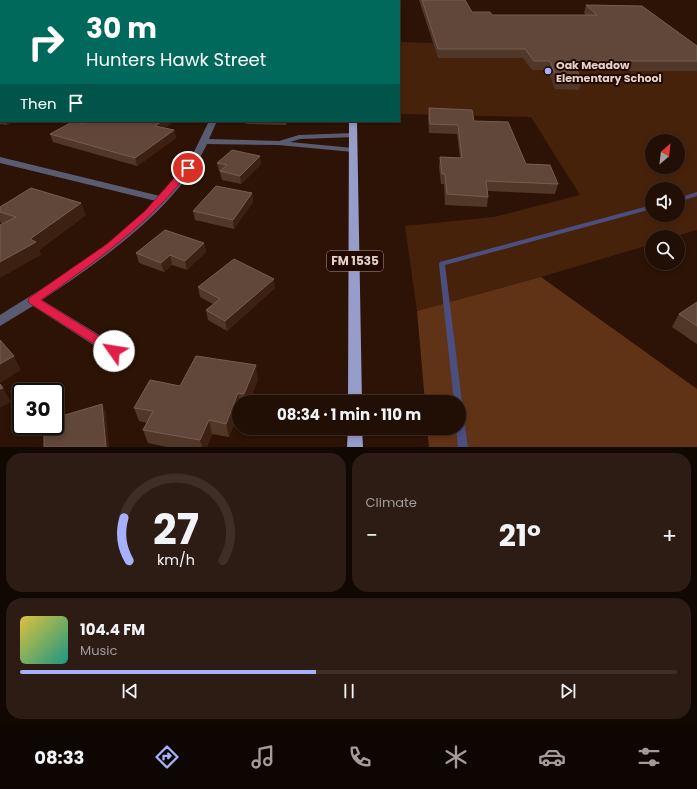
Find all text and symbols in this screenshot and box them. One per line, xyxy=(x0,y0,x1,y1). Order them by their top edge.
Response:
text: 30 m xyxy=(86,9,157,48)
icon: right xyxy=(20,16,72,68)
text: Hunters Hawk Street xyxy=(86,47,266,72)
place label: Oak Meadow Elementary School xyxy=(556,57,662,86)
marker: Oak Meadow Elementary School xyxy=(543,66,553,76)
icon: arrive xyxy=(65,92,87,114)
text: Then xyxy=(20,93,57,114)
north arrow xyxy=(645,134,685,174)
map controls xyxy=(645,134,685,270)
pin xyxy=(171,151,205,185)
icon: arrive xyxy=(177,157,199,179)
button: sound xyxy=(645,182,685,222)
button: search xyxy=(645,230,685,270)
road number: FM 1535 xyxy=(327,251,383,271)
position arrow xyxy=(93,330,135,372)
speed limit sign: 30 xyxy=(12,383,64,435)
text: 08:34 · 1 min · 110 m xyxy=(277,404,421,425)
text: Climate xyxy=(366,493,417,512)
text: 27 xyxy=(153,499,199,558)
text: 21° xyxy=(499,514,541,557)
text: − xyxy=(366,520,378,551)
text: + xyxy=(662,520,677,551)
text: km/h xyxy=(157,549,195,569)
text: 104.4 FM xyxy=(80,619,145,640)
text: Music xyxy=(80,641,117,660)
icon: previous xyxy=(119,680,141,702)
icon: pause xyxy=(338,680,360,702)
icon: next xyxy=(557,680,579,702)
icon: directions xyxy=(153,743,181,771)
icon: music xyxy=(249,743,277,771)
icon: phone xyxy=(346,743,374,771)
icon: climate xyxy=(442,743,470,771)
icon: car xyxy=(538,743,566,771)
icon: filters xyxy=(635,743,663,771)
text: 08:33 xyxy=(34,745,84,770)

